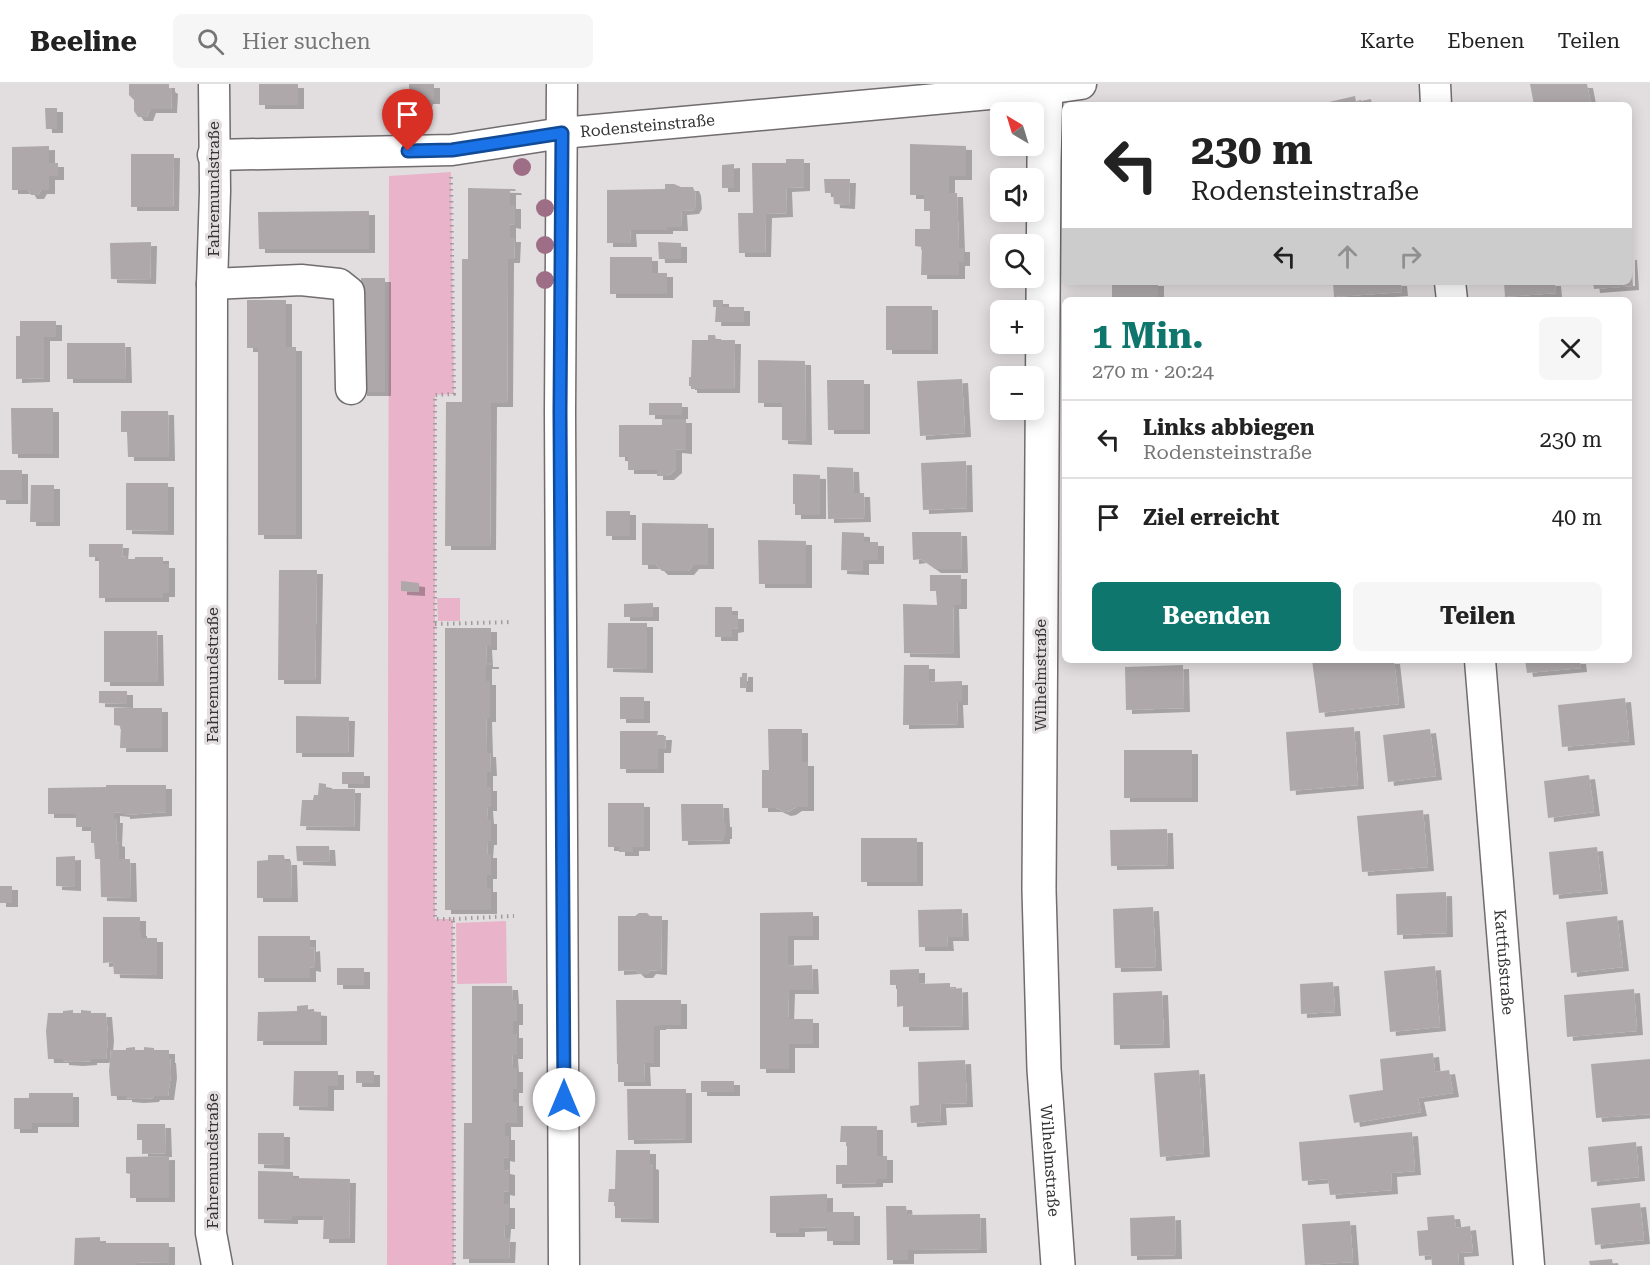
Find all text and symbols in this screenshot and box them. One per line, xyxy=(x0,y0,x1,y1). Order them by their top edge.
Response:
search box xyxy=(173,14,593,68)
text: Beeline xyxy=(30,25,137,58)
icon: search xyxy=(194,25,227,58)
text: Hier suchen xyxy=(242,29,371,54)
text: Karte xyxy=(1360,29,1414,53)
text: Ebenen xyxy=(1447,29,1525,53)
text: Teilen xyxy=(1558,29,1620,53)
pin xyxy=(382,89,433,151)
icon: arrive xyxy=(391,98,424,131)
north arrow xyxy=(990,102,1044,156)
map controls xyxy=(990,102,1044,420)
street label: Rodensteinstraße xyxy=(579,110,716,141)
street label: Fahremundstraße xyxy=(204,121,223,257)
text: 230 m xyxy=(1191,125,1313,174)
icon: left xyxy=(1092,126,1170,204)
button: sound xyxy=(990,168,1044,222)
text: Rodensteinstraße xyxy=(1191,175,1419,207)
button: search xyxy=(990,234,1044,288)
icon: left xyxy=(1268,240,1301,273)
icon: ahead xyxy=(1331,240,1364,273)
icon: right xyxy=(1394,240,1427,273)
button: + xyxy=(990,300,1044,354)
text: 1 Min. xyxy=(1092,315,1203,357)
button: close xyxy=(1539,317,1602,380)
text: 270 m · 20:24 xyxy=(1092,359,1214,383)
button: − xyxy=(990,366,1044,420)
text: Links abbiegen xyxy=(1143,415,1314,440)
icon: left xyxy=(1092,423,1125,456)
text: 230 m xyxy=(1539,427,1602,452)
text: Rodensteinstraße xyxy=(1143,440,1312,464)
icon: arrive xyxy=(1092,501,1125,534)
text: Ziel erreicht xyxy=(1143,505,1279,530)
text: 40 m xyxy=(1552,505,1602,530)
button: Beenden xyxy=(1092,582,1341,651)
button: Teilen xyxy=(1353,582,1602,651)
street label: Fahremundstraße xyxy=(203,607,222,743)
street label: Wilhelmstraße xyxy=(1031,619,1050,731)
street label: Kattfußstraße xyxy=(1491,909,1518,1016)
position arrow xyxy=(532,1067,596,1131)
street label: Fahremundstraße xyxy=(203,1093,222,1229)
street label: Wilhelmstraße xyxy=(1037,1104,1064,1218)

